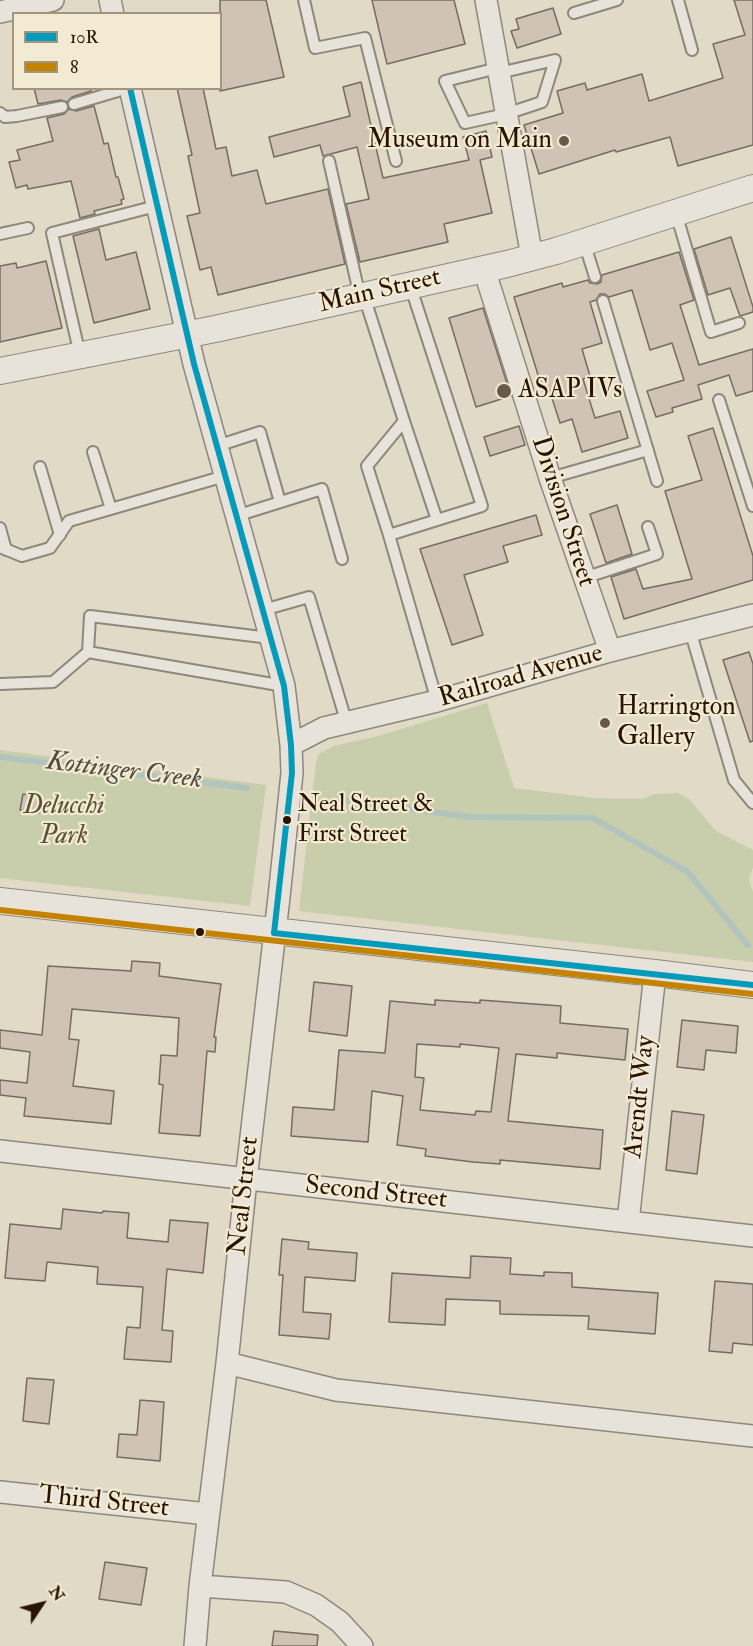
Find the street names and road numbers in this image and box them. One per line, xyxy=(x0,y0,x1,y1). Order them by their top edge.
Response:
street label: Main Street xyxy=(316,263,444,321)
street label: Division Street xyxy=(523,433,601,591)
street label: Railroad Avenue xyxy=(435,639,607,715)
street label: Arendt Way xyxy=(619,1034,663,1160)
street label: Neal Street xyxy=(223,1135,267,1257)
street label: Second Street xyxy=(304,1171,448,1217)
street label: Third Street xyxy=(38,1481,170,1525)

